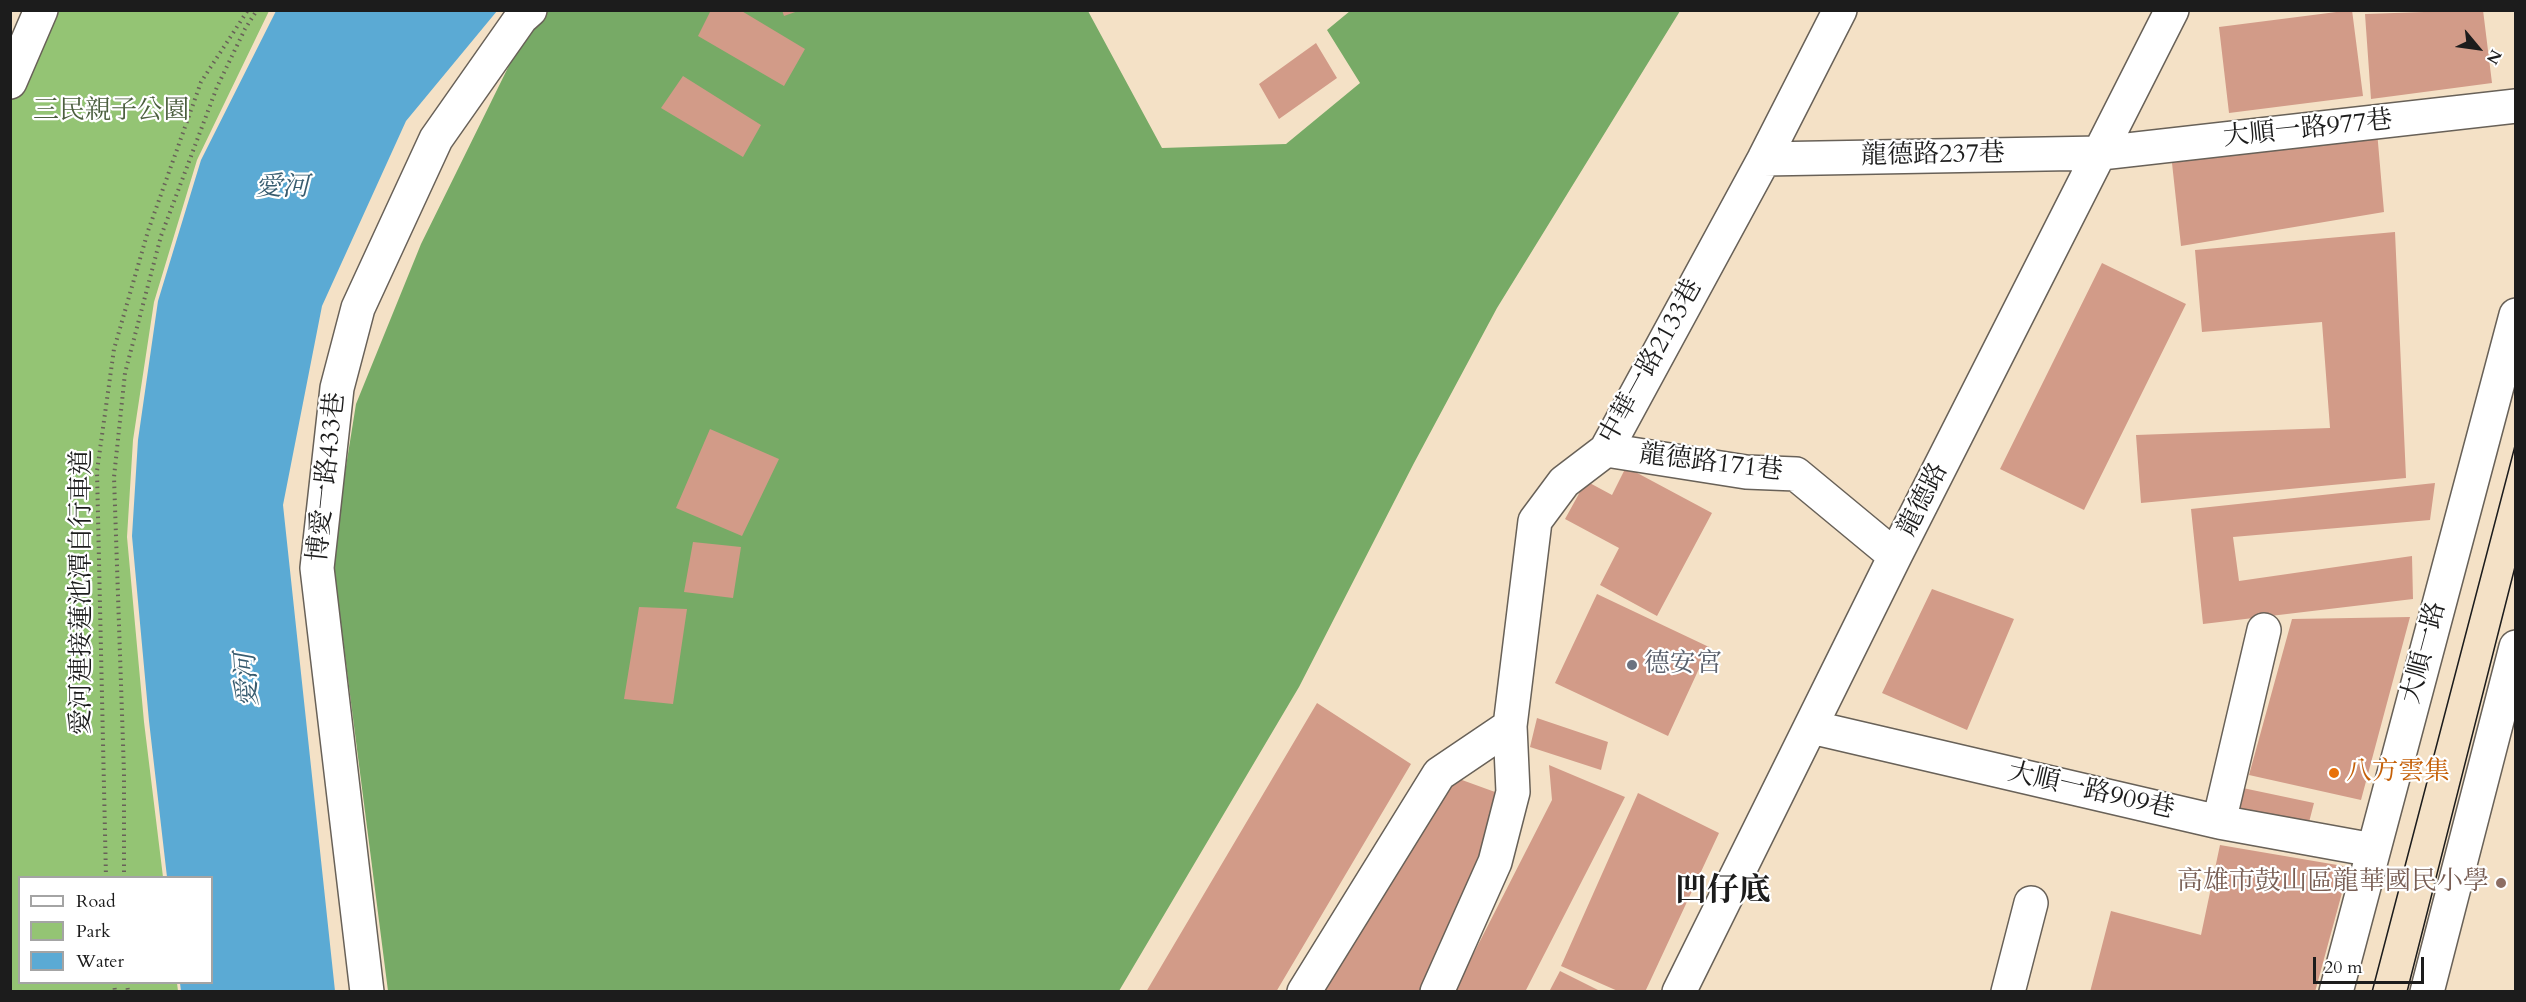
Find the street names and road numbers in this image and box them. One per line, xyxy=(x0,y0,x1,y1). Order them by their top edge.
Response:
street label: 大順一路977巷 xyxy=(2222,106,2394,154)
street label: 龍德路237巷 xyxy=(1861,139,2005,173)
street label: 中華一路2133巷 xyxy=(1594,274,1710,450)
street label: 博愛一路433巷 xyxy=(304,391,352,563)
street label: 龍德路171巷 xyxy=(1638,440,1784,488)
street label: 愛河連接蓮池潭自行車道 xyxy=(67,449,99,735)
street label: 龍德路 xyxy=(1892,458,1956,542)
street label: 大順一路 xyxy=(2396,599,2454,707)
street label: 大順一路909巷 xyxy=(2005,758,2177,826)

